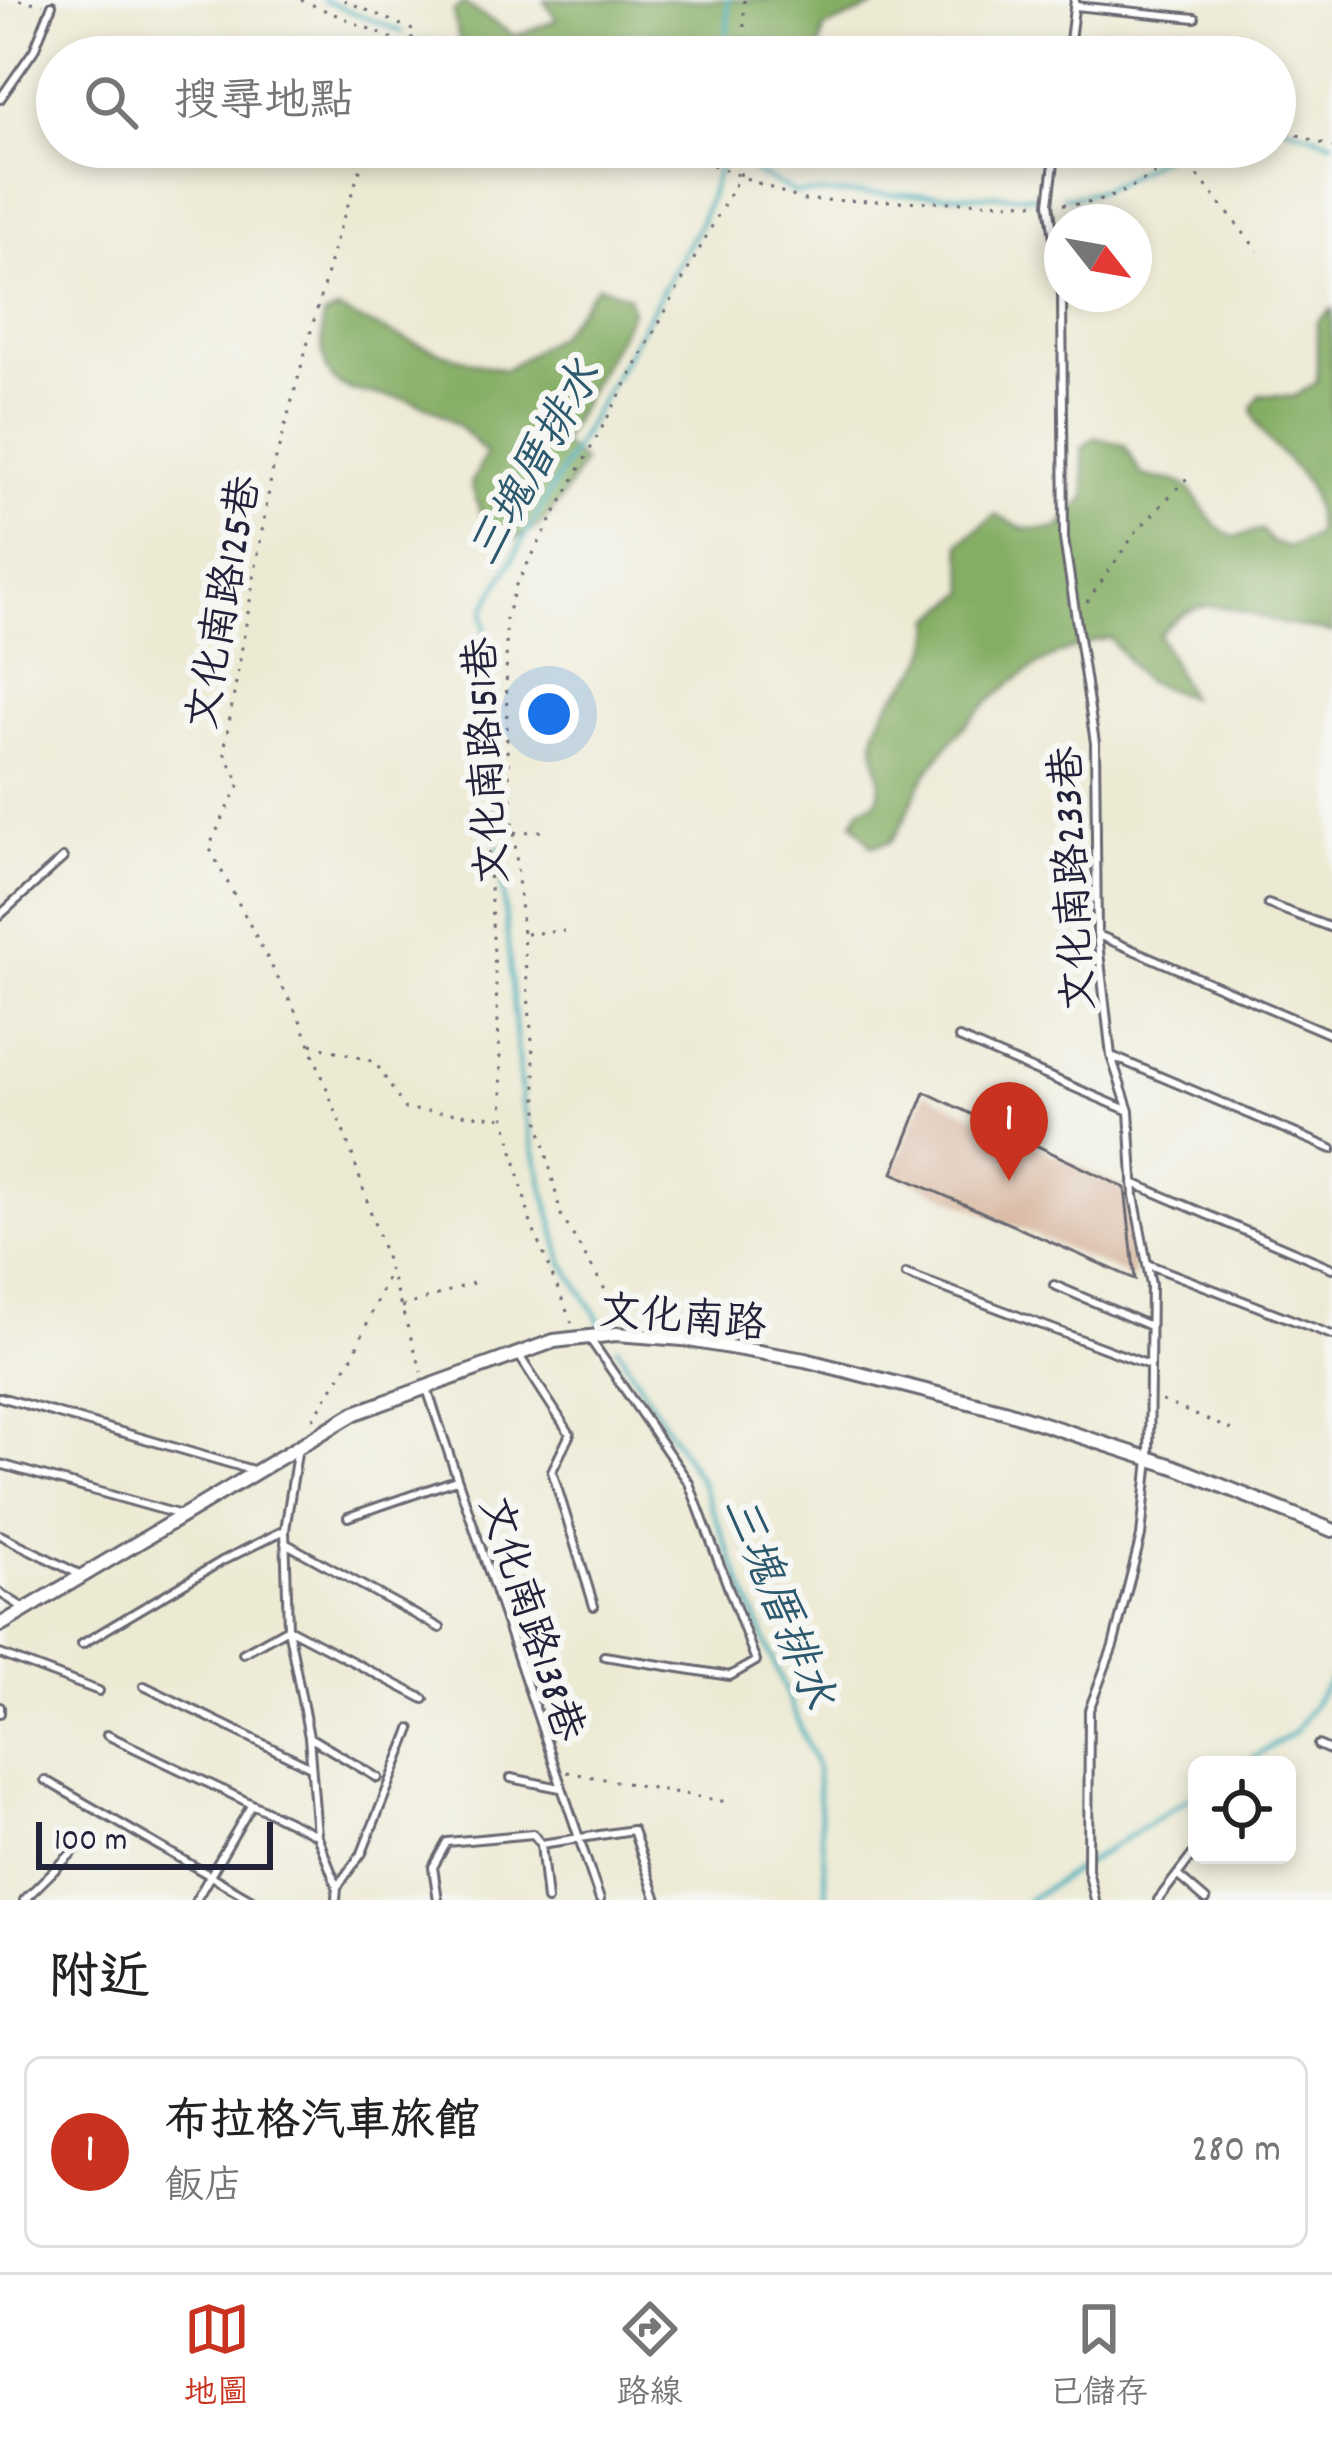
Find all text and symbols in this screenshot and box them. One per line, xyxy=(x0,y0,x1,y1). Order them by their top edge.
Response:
search box xyxy=(36,36,1296,168)
icon: search xyxy=(78,69,144,135)
text: 搜尋地點 xyxy=(174,73,354,137)
north arrow xyxy=(1044,204,1152,312)
water label: 三塊厝排水 xyxy=(456,351,621,579)
street label: 文化南路125巷 xyxy=(176,471,280,735)
street label: 文化南路151巷 xyxy=(455,635,527,886)
your location xyxy=(519,684,579,744)
street label: 文化南路233巷 xyxy=(1040,744,1114,1013)
pin: 1 xyxy=(970,1082,1048,1181)
street label: 文化南路 xyxy=(596,1285,769,1359)
water label: 三塊厝排水 xyxy=(703,1487,847,1721)
street label: 文化南路138巷 xyxy=(459,1490,595,1751)
map controls xyxy=(1188,1756,1296,1864)
button: locate xyxy=(1188,1756,1296,1864)
scale bar xyxy=(36,1816,273,1869)
text: 100 m xyxy=(54,1819,127,1866)
text: 附近 xyxy=(48,1946,150,2018)
text: 布拉格汽車旅館 xyxy=(165,2093,480,2157)
text: 1 xyxy=(86,2125,94,2180)
text: 280 m xyxy=(1191,2125,1281,2180)
text: 飯店 xyxy=(165,2162,243,2217)
tab: 地圖 xyxy=(184,2296,250,2419)
tab: 路線 xyxy=(617,2296,683,2419)
tab: 已儲存 xyxy=(1050,2296,1149,2419)

